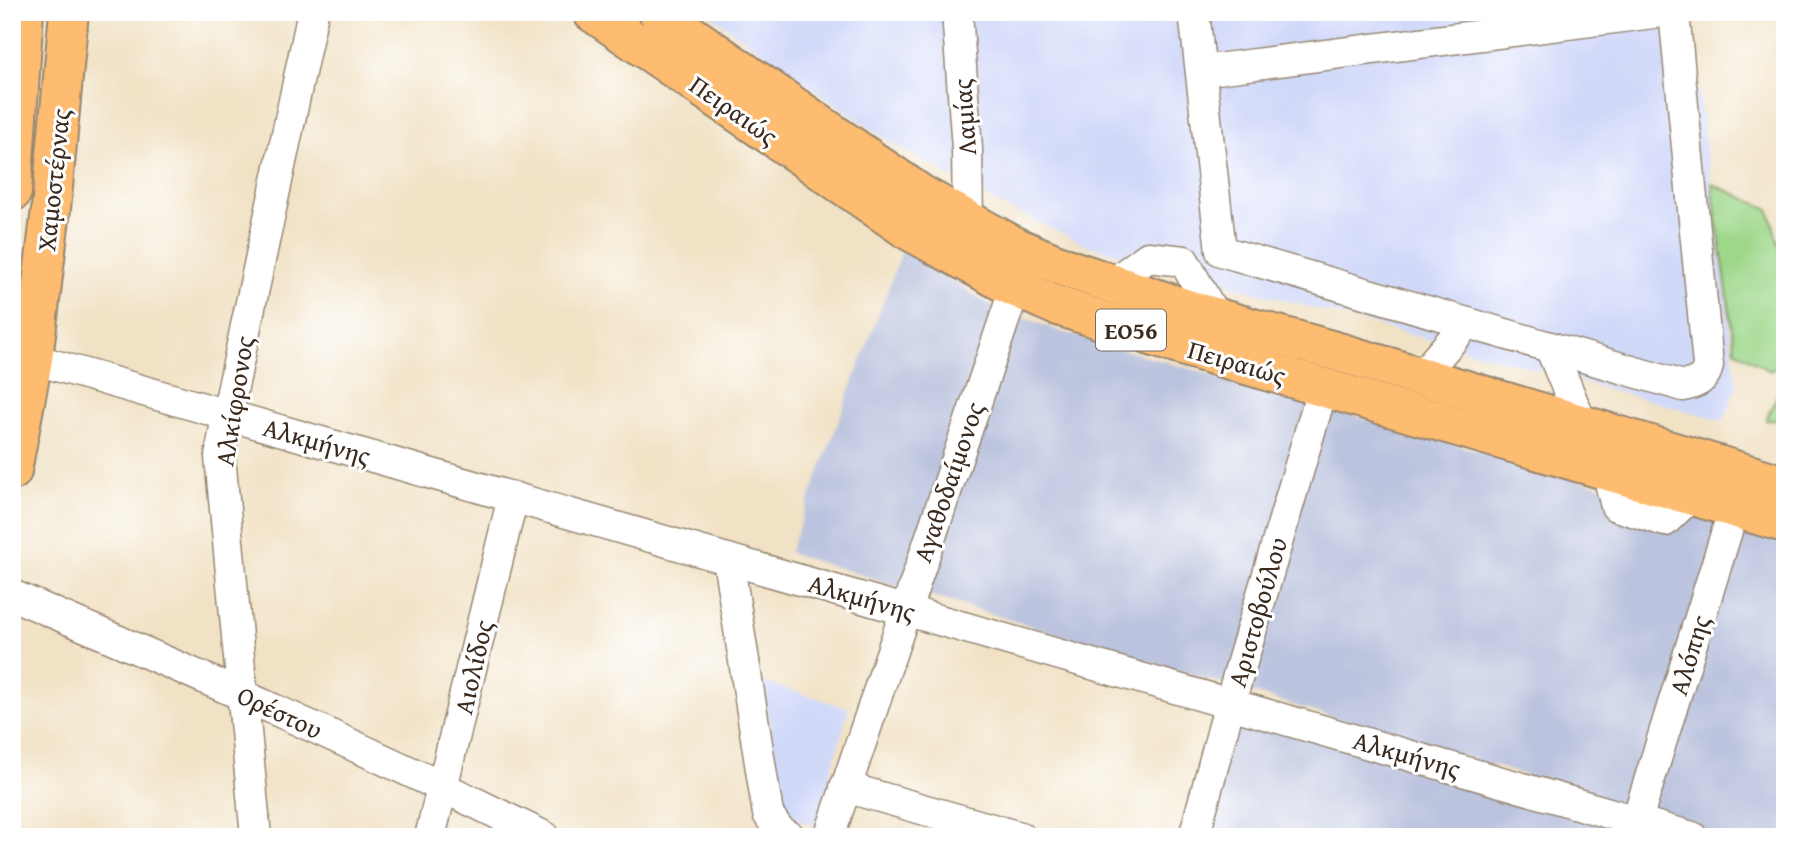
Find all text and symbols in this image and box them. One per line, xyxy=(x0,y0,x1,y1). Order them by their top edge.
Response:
street label: Πειραιώς xyxy=(682,65,786,155)
street label: Λαμίας xyxy=(942,77,986,157)
street label: Χαμοστέρνας xyxy=(26,107,80,253)
road number: ΕΟ56 xyxy=(1096,310,1166,351)
street label: Πειραιώς xyxy=(1183,329,1291,395)
street label: Αλκίφρονος xyxy=(204,333,264,469)
street label: Αγαθοδαίμονος xyxy=(902,397,994,567)
street label: Αλκμήνης xyxy=(259,407,375,475)
street label: Αριστοβούλου xyxy=(1217,532,1297,692)
street label: Αλκμήνης xyxy=(804,563,920,631)
street label: Αλόπης xyxy=(1658,610,1720,700)
street label: Αιολίδος xyxy=(443,616,503,718)
street label: Ορέστου xyxy=(231,675,329,749)
street label: Αλκμήνης xyxy=(1349,720,1465,788)

